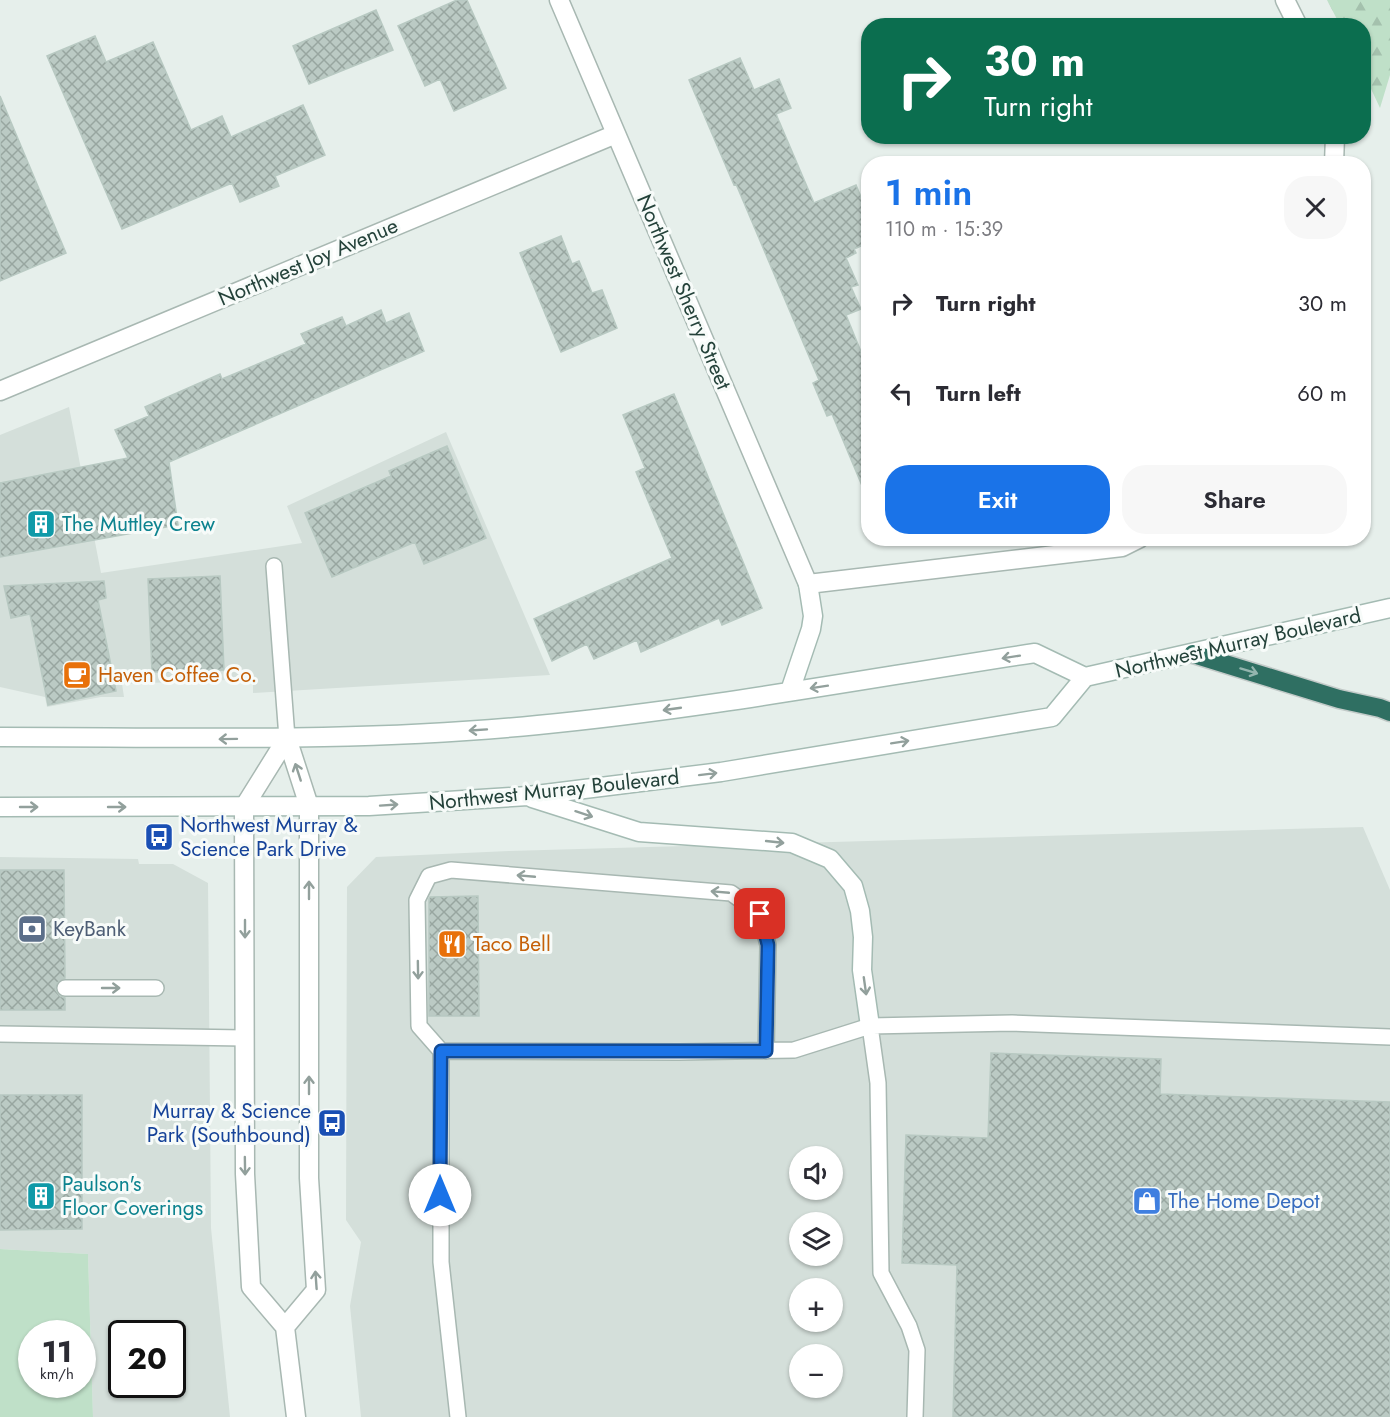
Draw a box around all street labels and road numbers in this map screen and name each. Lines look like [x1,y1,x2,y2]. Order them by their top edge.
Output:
street label: Northwest Sherry Street [629,190,739,394]
street label: Northwest Joy Avenue [213,210,403,313]
street label: Northwest Murray Boulevard [1112,600,1364,686]
street label: Northwest Murray Boulevard [427,762,681,818]

